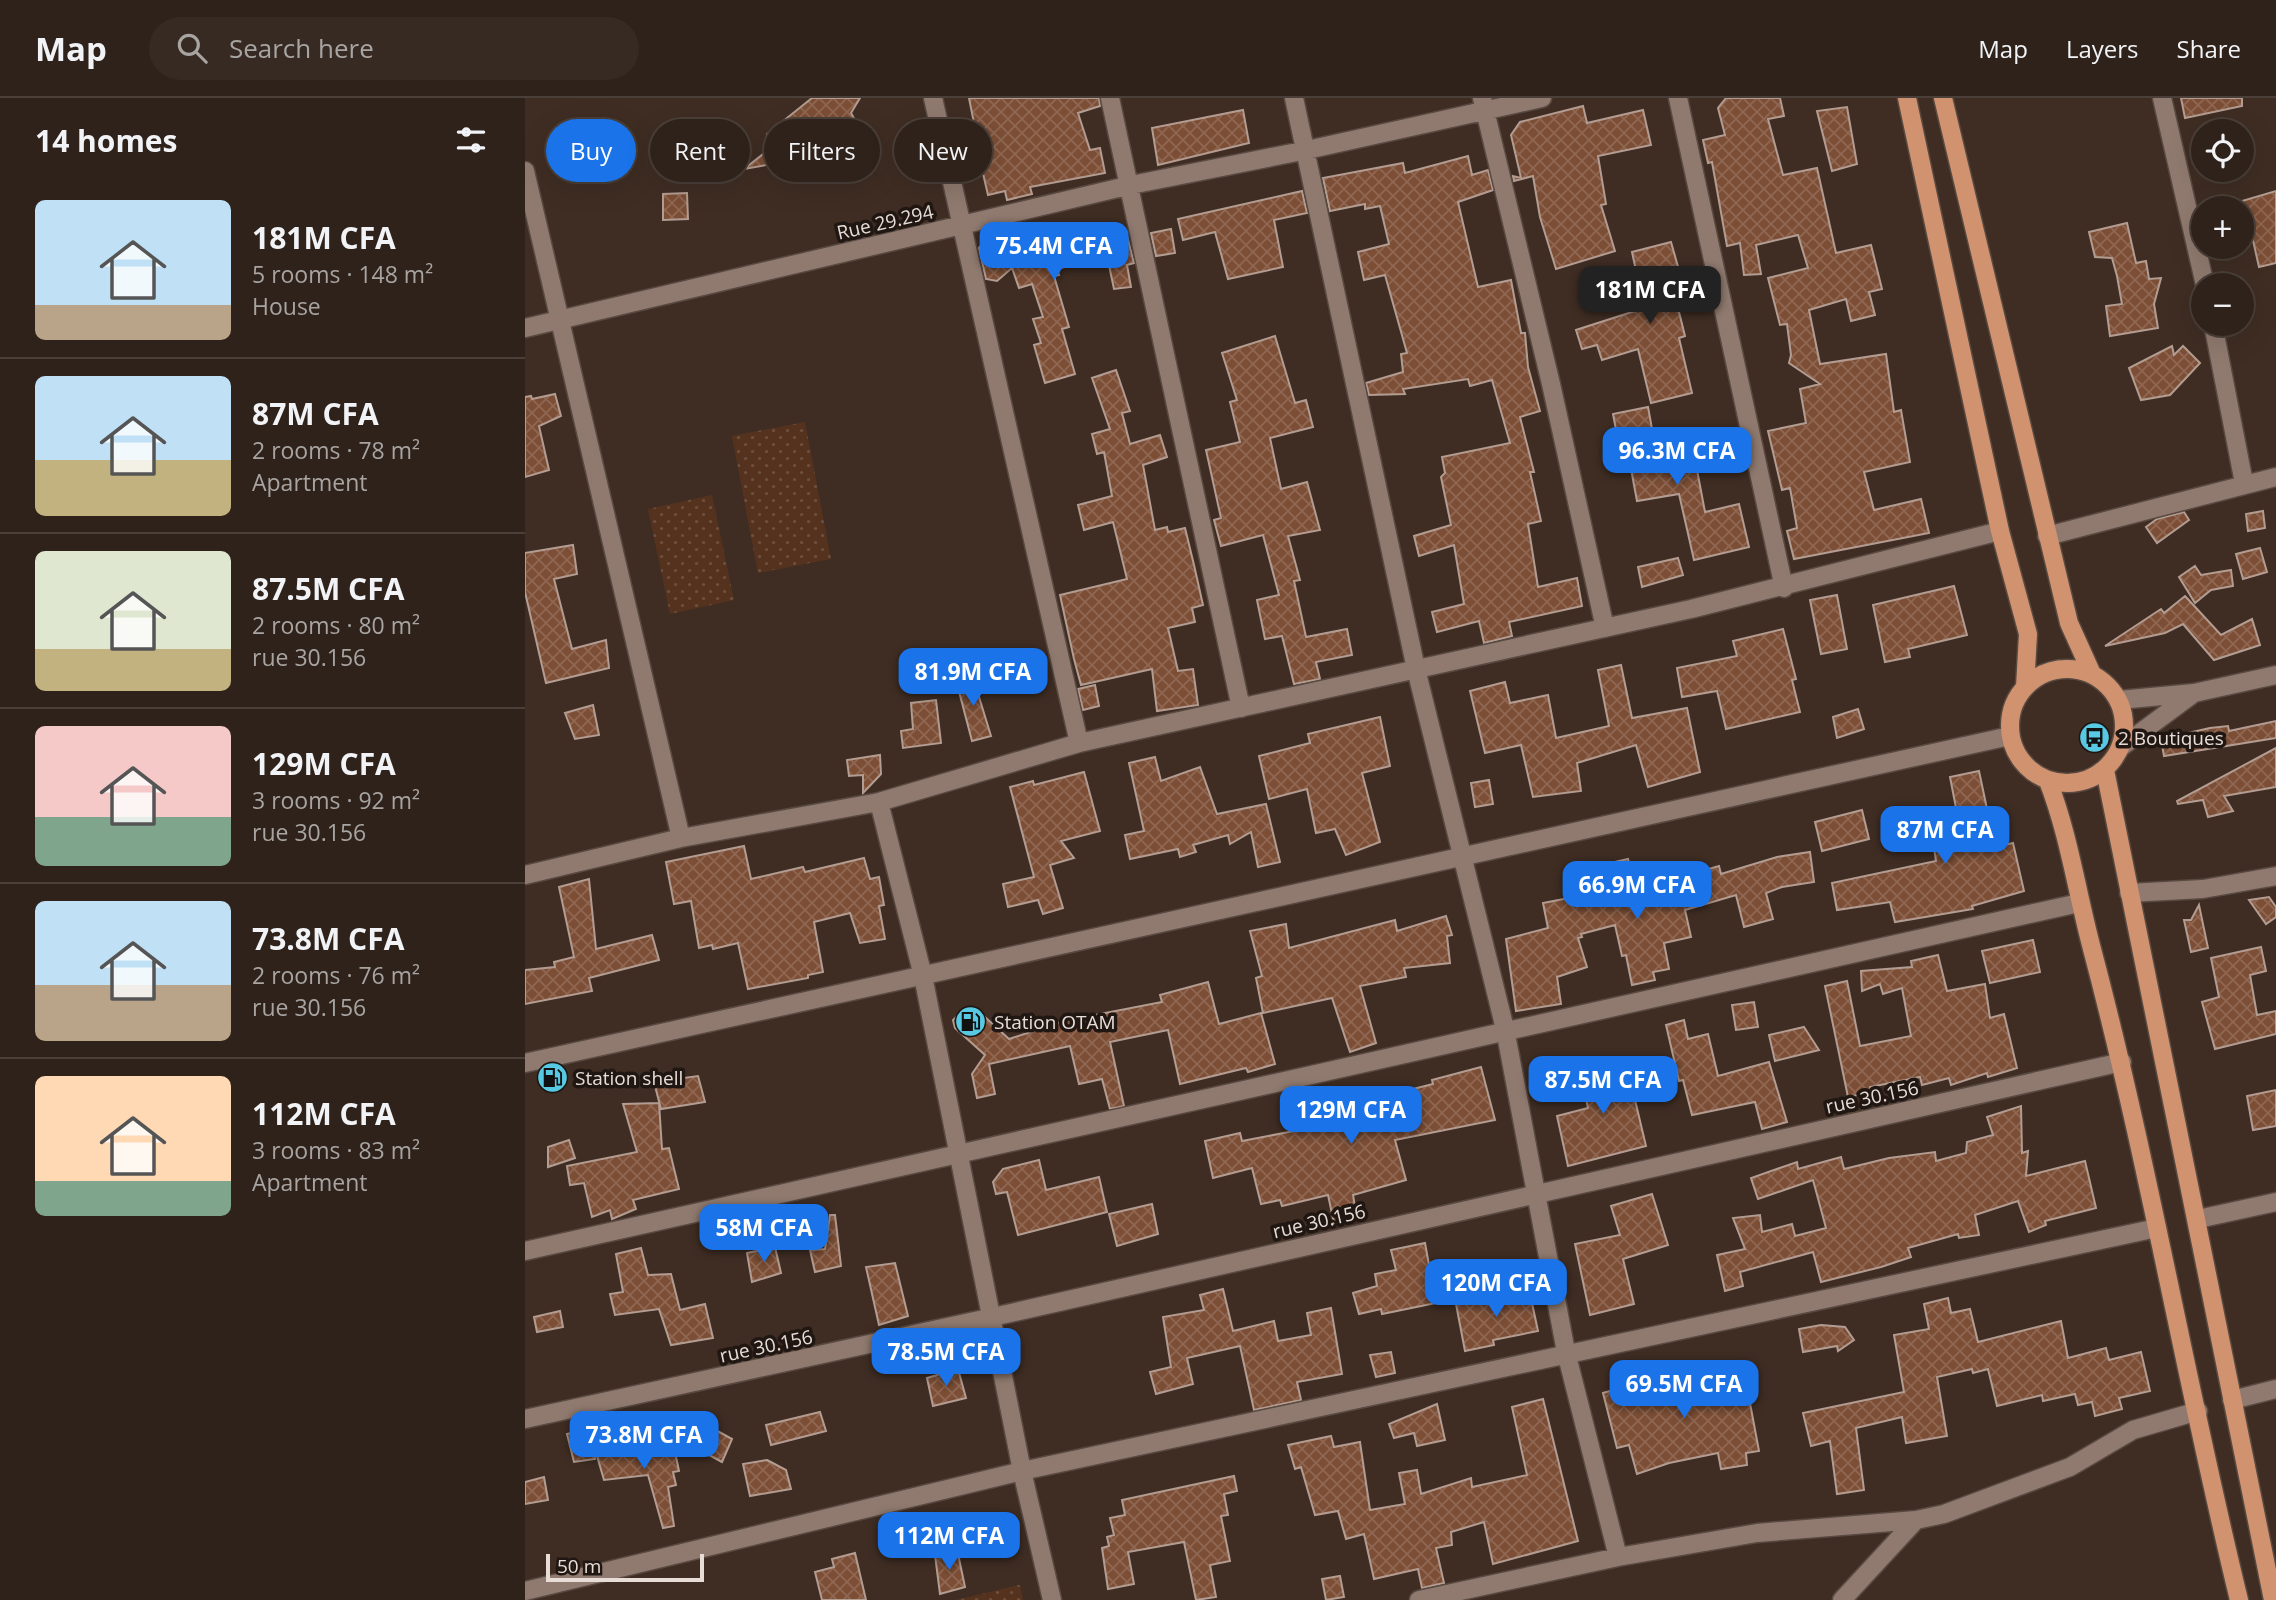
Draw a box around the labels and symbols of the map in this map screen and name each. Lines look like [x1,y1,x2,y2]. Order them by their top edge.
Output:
street label: Rue 29.294 [834,198,936,246]
pin: 75.4M CFA [974,222,1134,282]
pin: 181M CFA [1578,266,1722,326]
pin: 96.3M CFA [1597,428,1757,487]
pin: 81.9M CFA [893,648,1053,708]
bus stop icon: 2 Boutiques [2078,721,2112,755]
place label: 2 Boutiques [2118,725,2224,751]
pin: 87M CFA [1880,806,2010,866]
pin: 66.9M CFA [1557,862,1717,921]
fuel station icon: Station OTAM [954,1005,988,1039]
place label: Station OTAM [994,1009,1116,1035]
pin: 87.5M CFA [1523,1056,1683,1116]
fuel station icon: Station shell [535,1061,569,1095]
place label: Station shell [575,1065,683,1091]
street label: rue 30.156 [1823,1074,1921,1120]
pin: 129M CFA [1279,1086,1423,1146]
street label: rue 30.156 [1270,1198,1368,1244]
pin: 58M CFA [699,1204,829,1264]
pin: 120M CFA [1424,1260,1568,1319]
street label: rue 30.156 [717,1323,815,1369]
pin: 78.5M CFA [866,1328,1026,1388]
pin: 69.5M CFA [1604,1360,1764,1420]
pin: 73.8M CFA [564,1412,724,1471]
pin: 112M CFA [877,1512,1021,1572]
scale bar [546,1551,703,1583]

